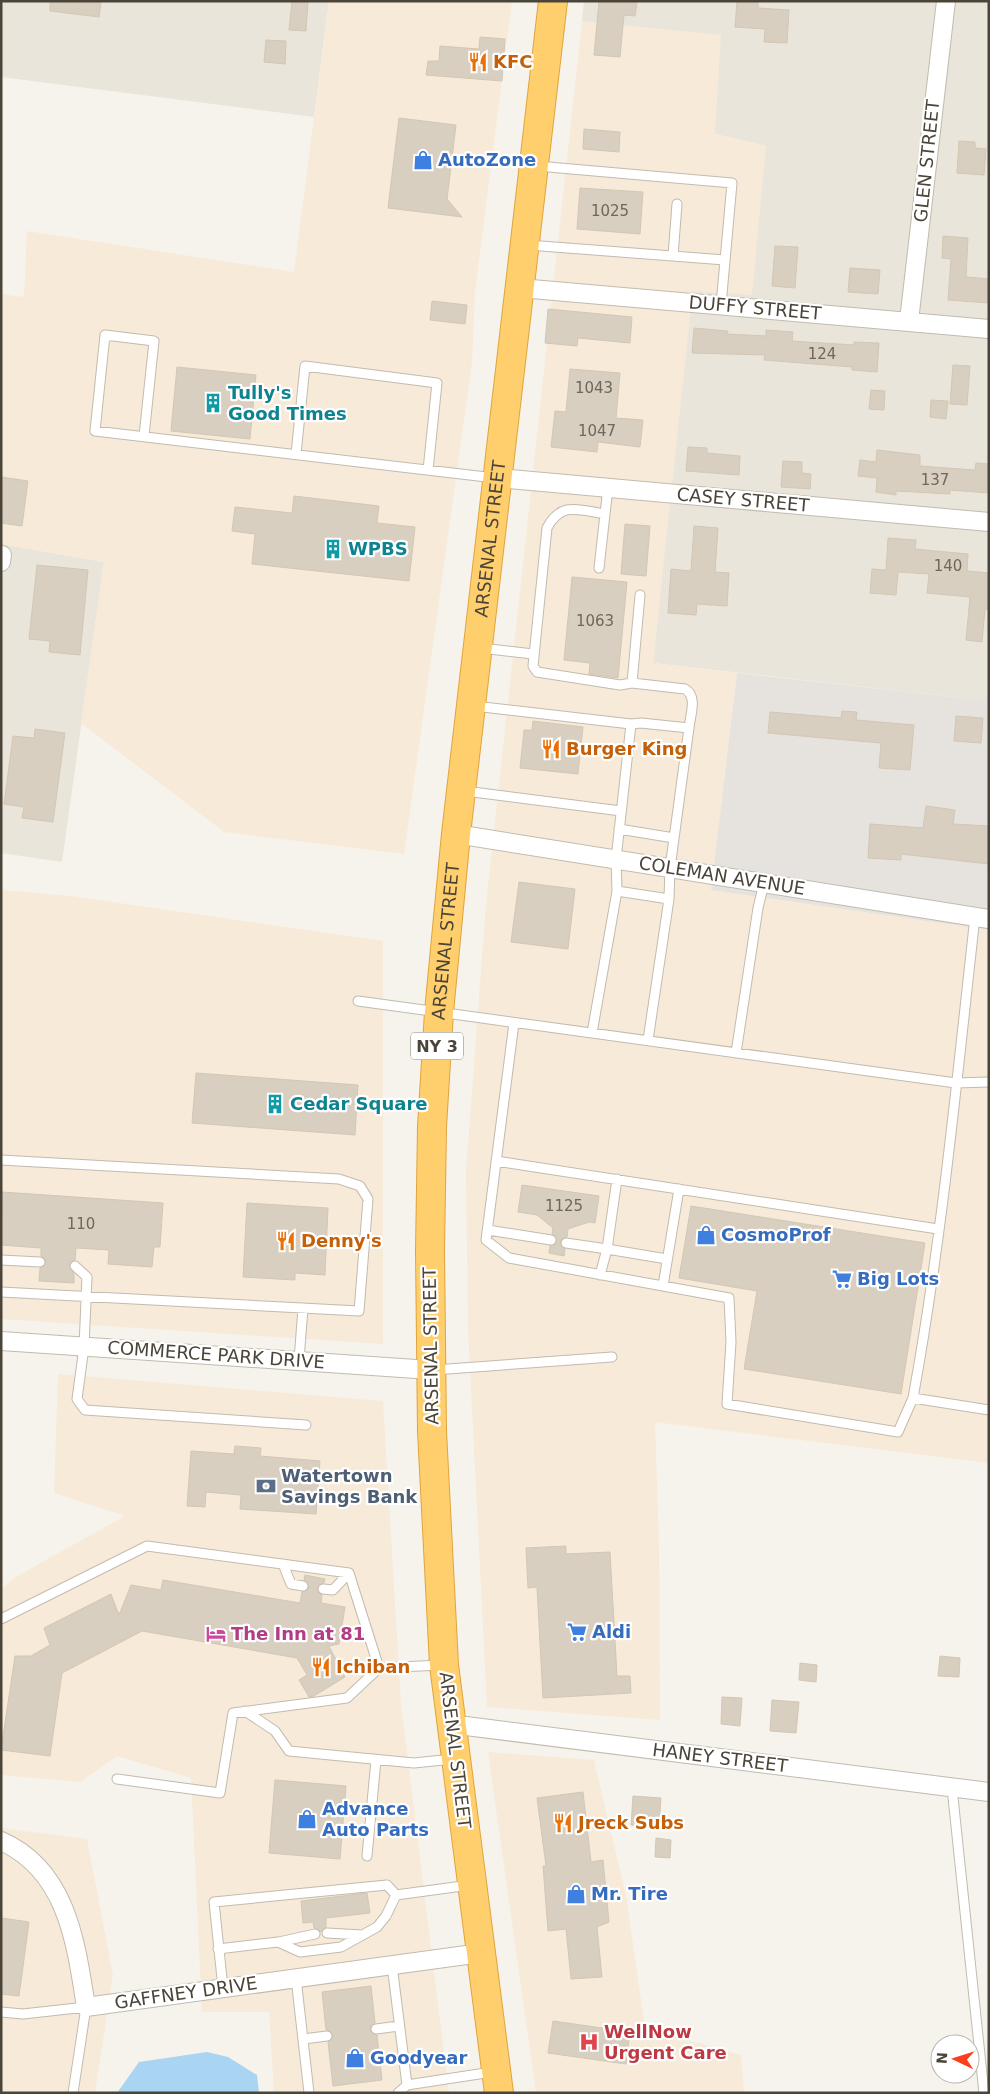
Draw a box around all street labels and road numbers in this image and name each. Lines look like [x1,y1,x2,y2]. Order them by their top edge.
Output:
street label: GLEN STREET [910,98,943,223]
street label: DUFFY STREET [688,291,823,324]
street label: ARSENAL STREET [470,458,510,618]
street label: CASEY STREET [676,483,811,516]
street label: COLEMAN AVENUE [637,852,807,899]
street label: ARSENAL STREET [428,861,463,1021]
road number: NY 3 [411,1032,463,1060]
street label: ARSENAL STREET [419,1266,442,1425]
street label: COMMERCE PARK DRIVE [107,1336,325,1373]
street label: ARSENAL STREET [435,1670,476,1831]
street label: HANEY STREET [651,1739,790,1776]
street label: GAFFNEY DRIVE [113,1972,259,2013]

